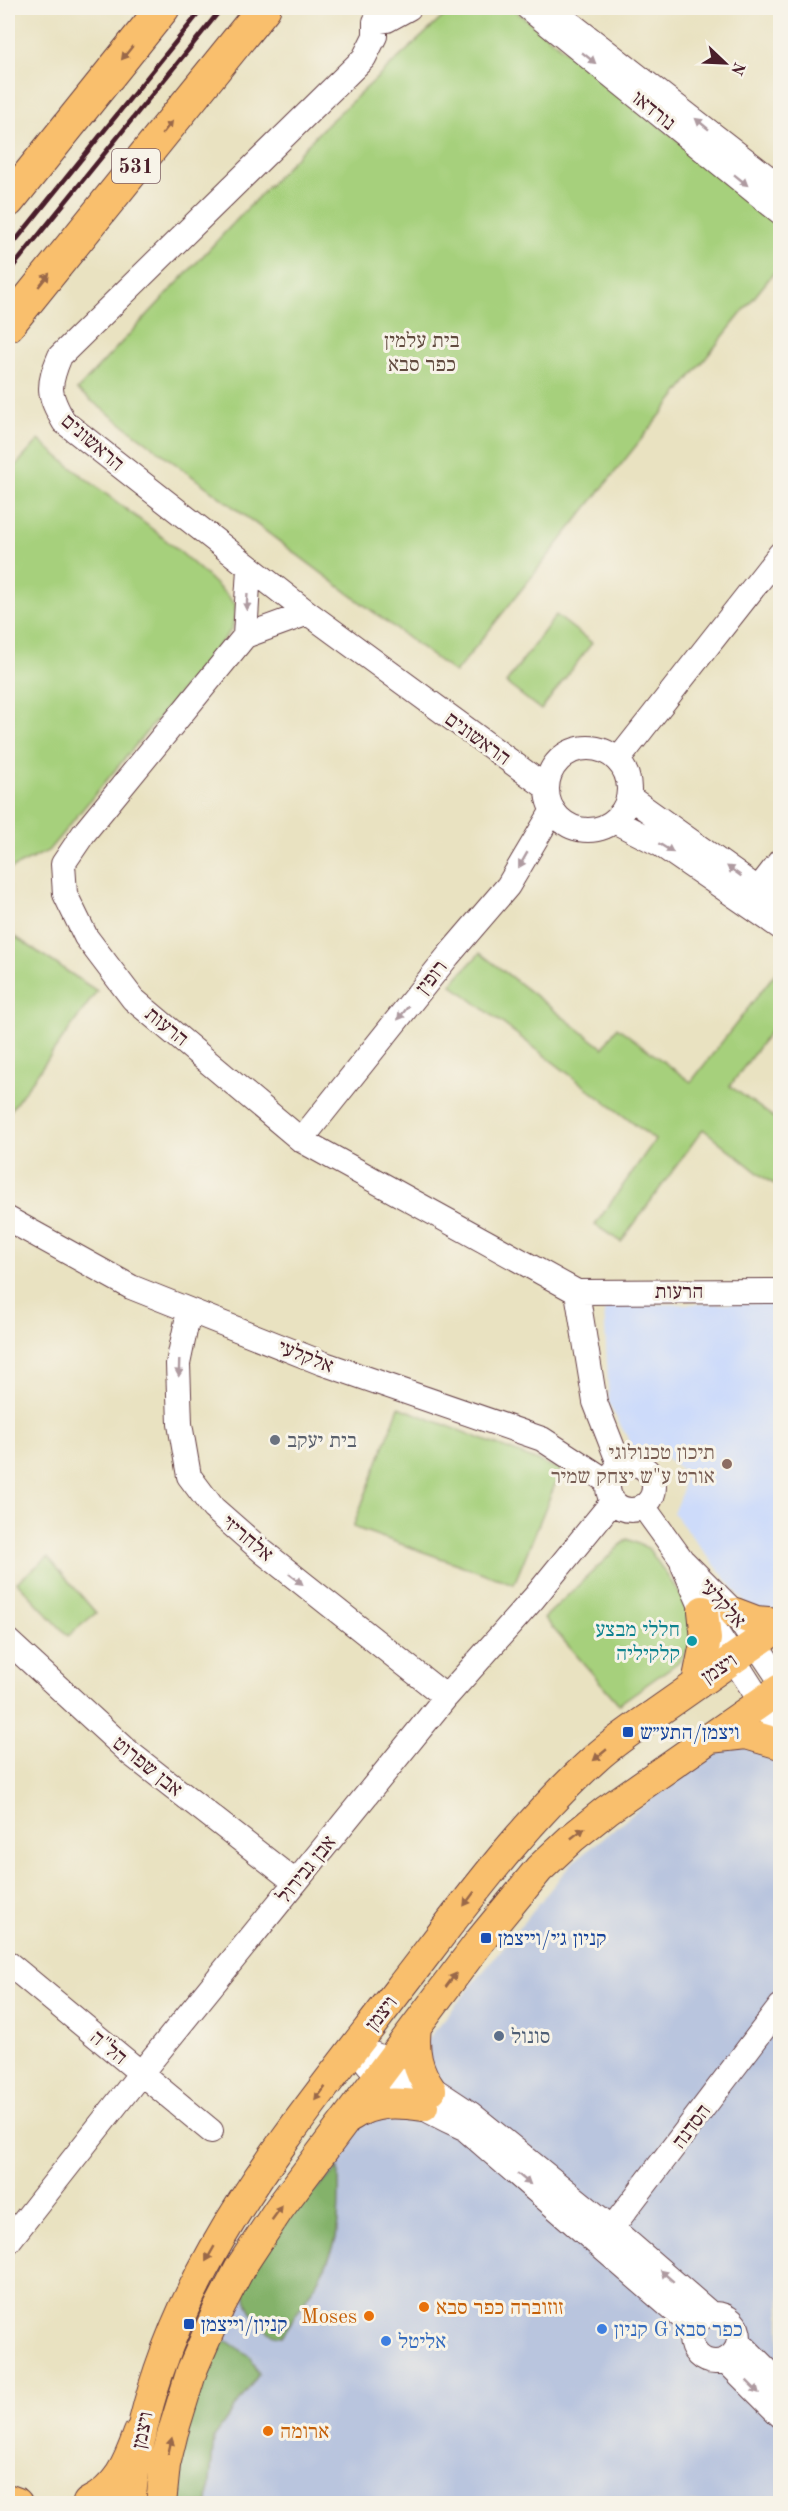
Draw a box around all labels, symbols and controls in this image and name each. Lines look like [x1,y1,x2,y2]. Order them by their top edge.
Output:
north arrow [695,33,755,93]
one-way arrow [120,45,133,61]
one-way arrow [581,52,597,65]
text: N [727,59,747,78]
street label: נורדאו [627,88,679,135]
one-way arrow [694,117,710,130]
one-way arrow [160,120,173,136]
road number: 531 [112,149,160,183]
one-way arrow [733,174,749,187]
one-way arrow [38,272,51,288]
park label: בית עלמין כפר סבא [384,330,460,376]
street label: הראשונים [57,411,127,476]
one-way arrow [243,593,252,612]
street label: הראשונים [441,709,514,770]
one-way arrow [658,843,674,854]
one-way arrow [518,852,528,869]
one-way arrow [726,865,741,877]
street label: רופין [413,957,452,999]
street label: הרעות [141,1004,192,1051]
one-way arrow [396,1005,409,1021]
street label: הרעות [655,1282,703,1303]
street label: אלקלעי [275,1336,337,1378]
one-way arrow [174,1359,183,1378]
place label: בית יעקב [287,1431,357,1452]
marker: בית יעקב [268,1433,282,1447]
place label: תיכון טכנולוגי אורט ע"ש יצחק שמיר [551,1442,715,1488]
marker: תיכון טכנולוגי אורט ע"ש יצחק שמיר [720,1457,734,1471]
street label: אלחריזי [217,1511,277,1566]
one-way arrow [289,1572,304,1584]
street label: אלקלעי [695,1575,750,1632]
place label: חללי מבצע קלקיליה [595,1619,680,1665]
marker: חללי מבצע קלקיליה [685,1634,699,1648]
street label: ויצמן [698,1650,741,1688]
place label: ויצמן/התע״ש [640,1723,740,1744]
marker: ויצמן/התע״ש [621,1725,635,1739]
street label: אבן שפרוט [108,1733,186,1801]
one-way arrow [592,1749,608,1762]
one-way arrow [571,1827,586,1839]
street label: אבן גבירול [273,1831,341,1908]
one-way arrow [462,1891,475,1907]
place label: קניון ג׳י/וייצמן [498,1929,607,1950]
marker: קניון ג׳י/וייצמן [479,1931,493,1945]
one-way arrow [445,1972,457,1988]
street label: ויצמן [362,1993,402,2035]
street label: הל"ה [86,2026,131,2069]
place label: סונול [511,2026,550,2048]
marker: סונול [492,2029,506,2043]
one-way arrow [314,2085,326,2101]
street label: הסדנה [669,2101,715,2153]
one-way arrow [516,2172,532,2185]
one-way arrow [270,2205,282,2221]
one-way arrow [205,2246,215,2263]
one-way arrow [659,2269,675,2282]
place label: זוזוברה כפר סבא [436,2298,564,2319]
marker: זוזוברה כפר סבא [417,2300,431,2314]
place label: Moses [301,2307,357,2328]
marker: Moses [362,2309,376,2323]
place label: קניון/וייצמן [201,2315,287,2336]
marker: קניון/וייצמן [182,2317,196,2331]
place label: קניון G כפר סבא [614,2320,743,2341]
marker: קניון G כפר סבא [595,2322,609,2336]
place label: אליטל [398,2331,446,2353]
marker: אליטל [379,2334,393,2348]
one-way arrow [745,2380,759,2394]
street label: ויצמן [129,2410,158,2451]
place label: ארומה [280,2422,329,2443]
marker: ארומה [261,2424,275,2438]
one-way arrow [165,2437,175,2455]

